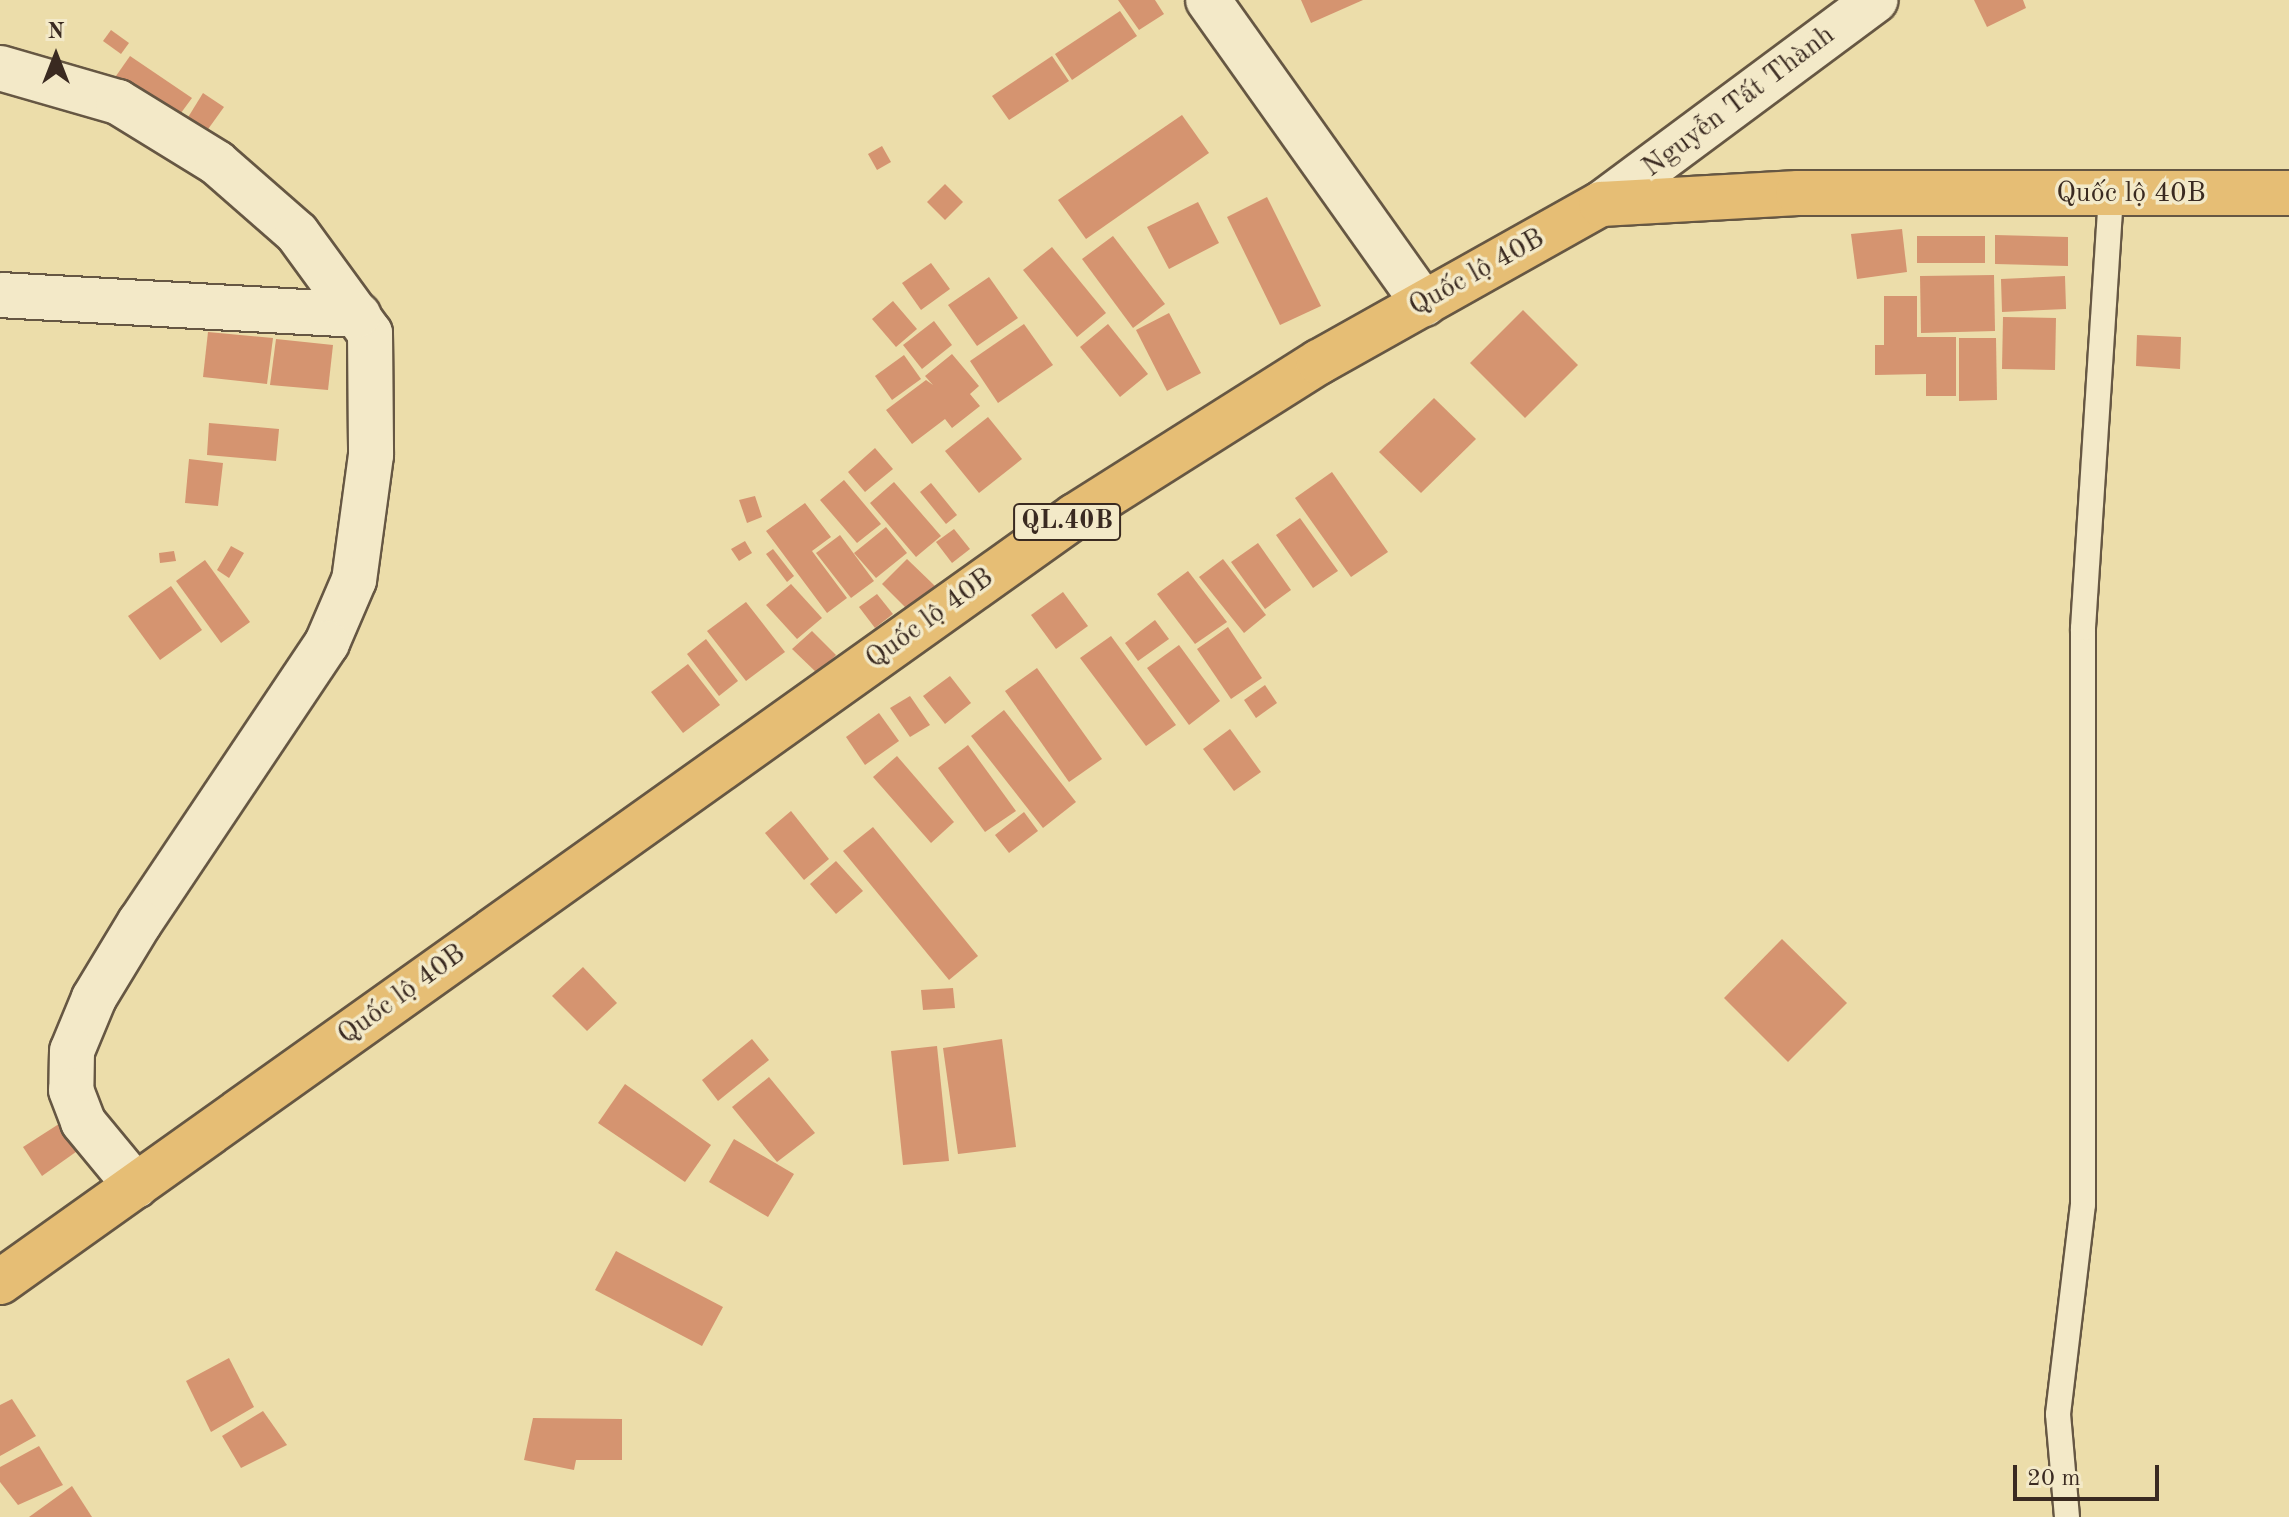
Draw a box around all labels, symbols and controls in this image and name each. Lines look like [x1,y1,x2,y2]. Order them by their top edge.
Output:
north arrow [16,16,96,96]
street label: Nguyễn Tất Thành [1636,19,1842,185]
text: N [48,21,64,43]
street label: Quốc lộ 40B [2056,177,2206,211]
street label: Quốc lộ 40B [1403,222,1551,324]
road number: QL.40B [1013,500,1121,544]
street label: Quốc lộ 40B [860,561,1000,677]
street label: Quốc lộ 40B [332,937,472,1053]
scale bar [2017,1449,2163,1499]
text: 20 m [2027,1467,2081,1491]

